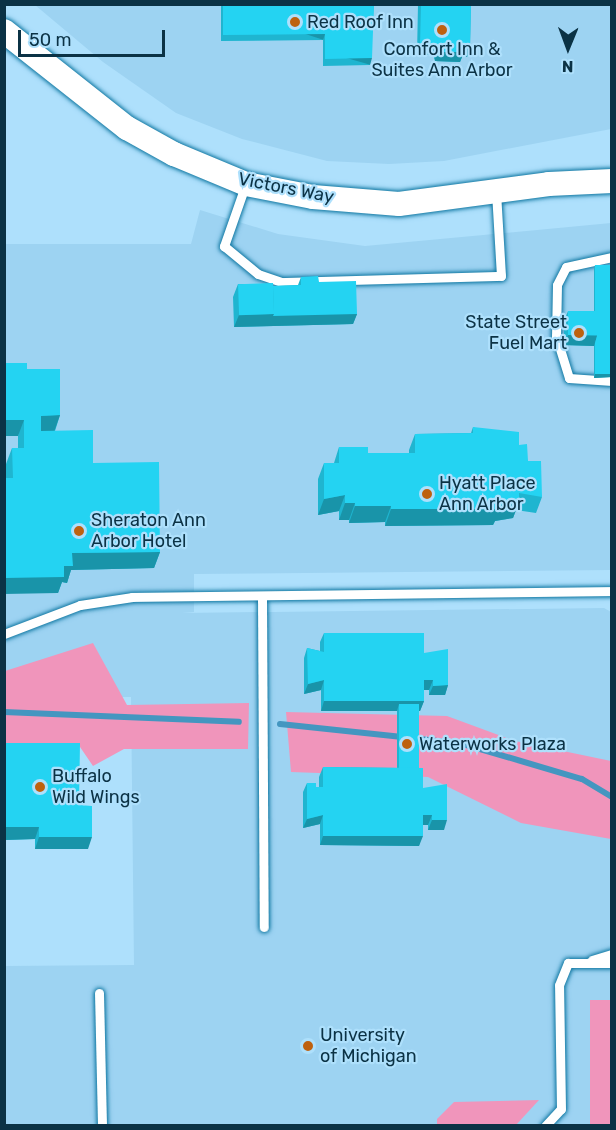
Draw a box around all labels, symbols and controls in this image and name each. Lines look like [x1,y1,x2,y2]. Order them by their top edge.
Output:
place label: Red Roof Inn [307,11,414,33]
marker: Red Roof Inn [288,15,302,29]
scale bar [21,18,168,56]
north arrow [538,18,598,78]
marker: Comfort Inn & Suites Ann Arbor [435,23,449,37]
text: 50 m [29,29,72,51]
place label: Comfort Inn & Suites Ann Arbor [371,39,513,82]
text: N [562,57,574,76]
street label: Victors Way [236,168,336,208]
place label: State Street Fuel Mart [465,312,567,354]
marker: State Street Fuel Mart [572,326,586,340]
place label: Hyatt Place Ann Arbor [439,473,536,516]
marker: Hyatt Place Ann Arbor [420,487,434,501]
place label: Sheraton Ann Arbor Hotel [91,510,206,552]
marker: Sheraton Ann Arbor Hotel [72,524,86,538]
place label: Waterworks Plaza [419,733,566,755]
marker: Waterworks Plaza [400,737,414,751]
place label: Buffalo Wild Wings [52,766,140,808]
marker: Buffalo Wild Wings [33,780,47,794]
place label: University of Michigan [320,1025,417,1068]
marker: University of Michigan [301,1039,315,1053]

